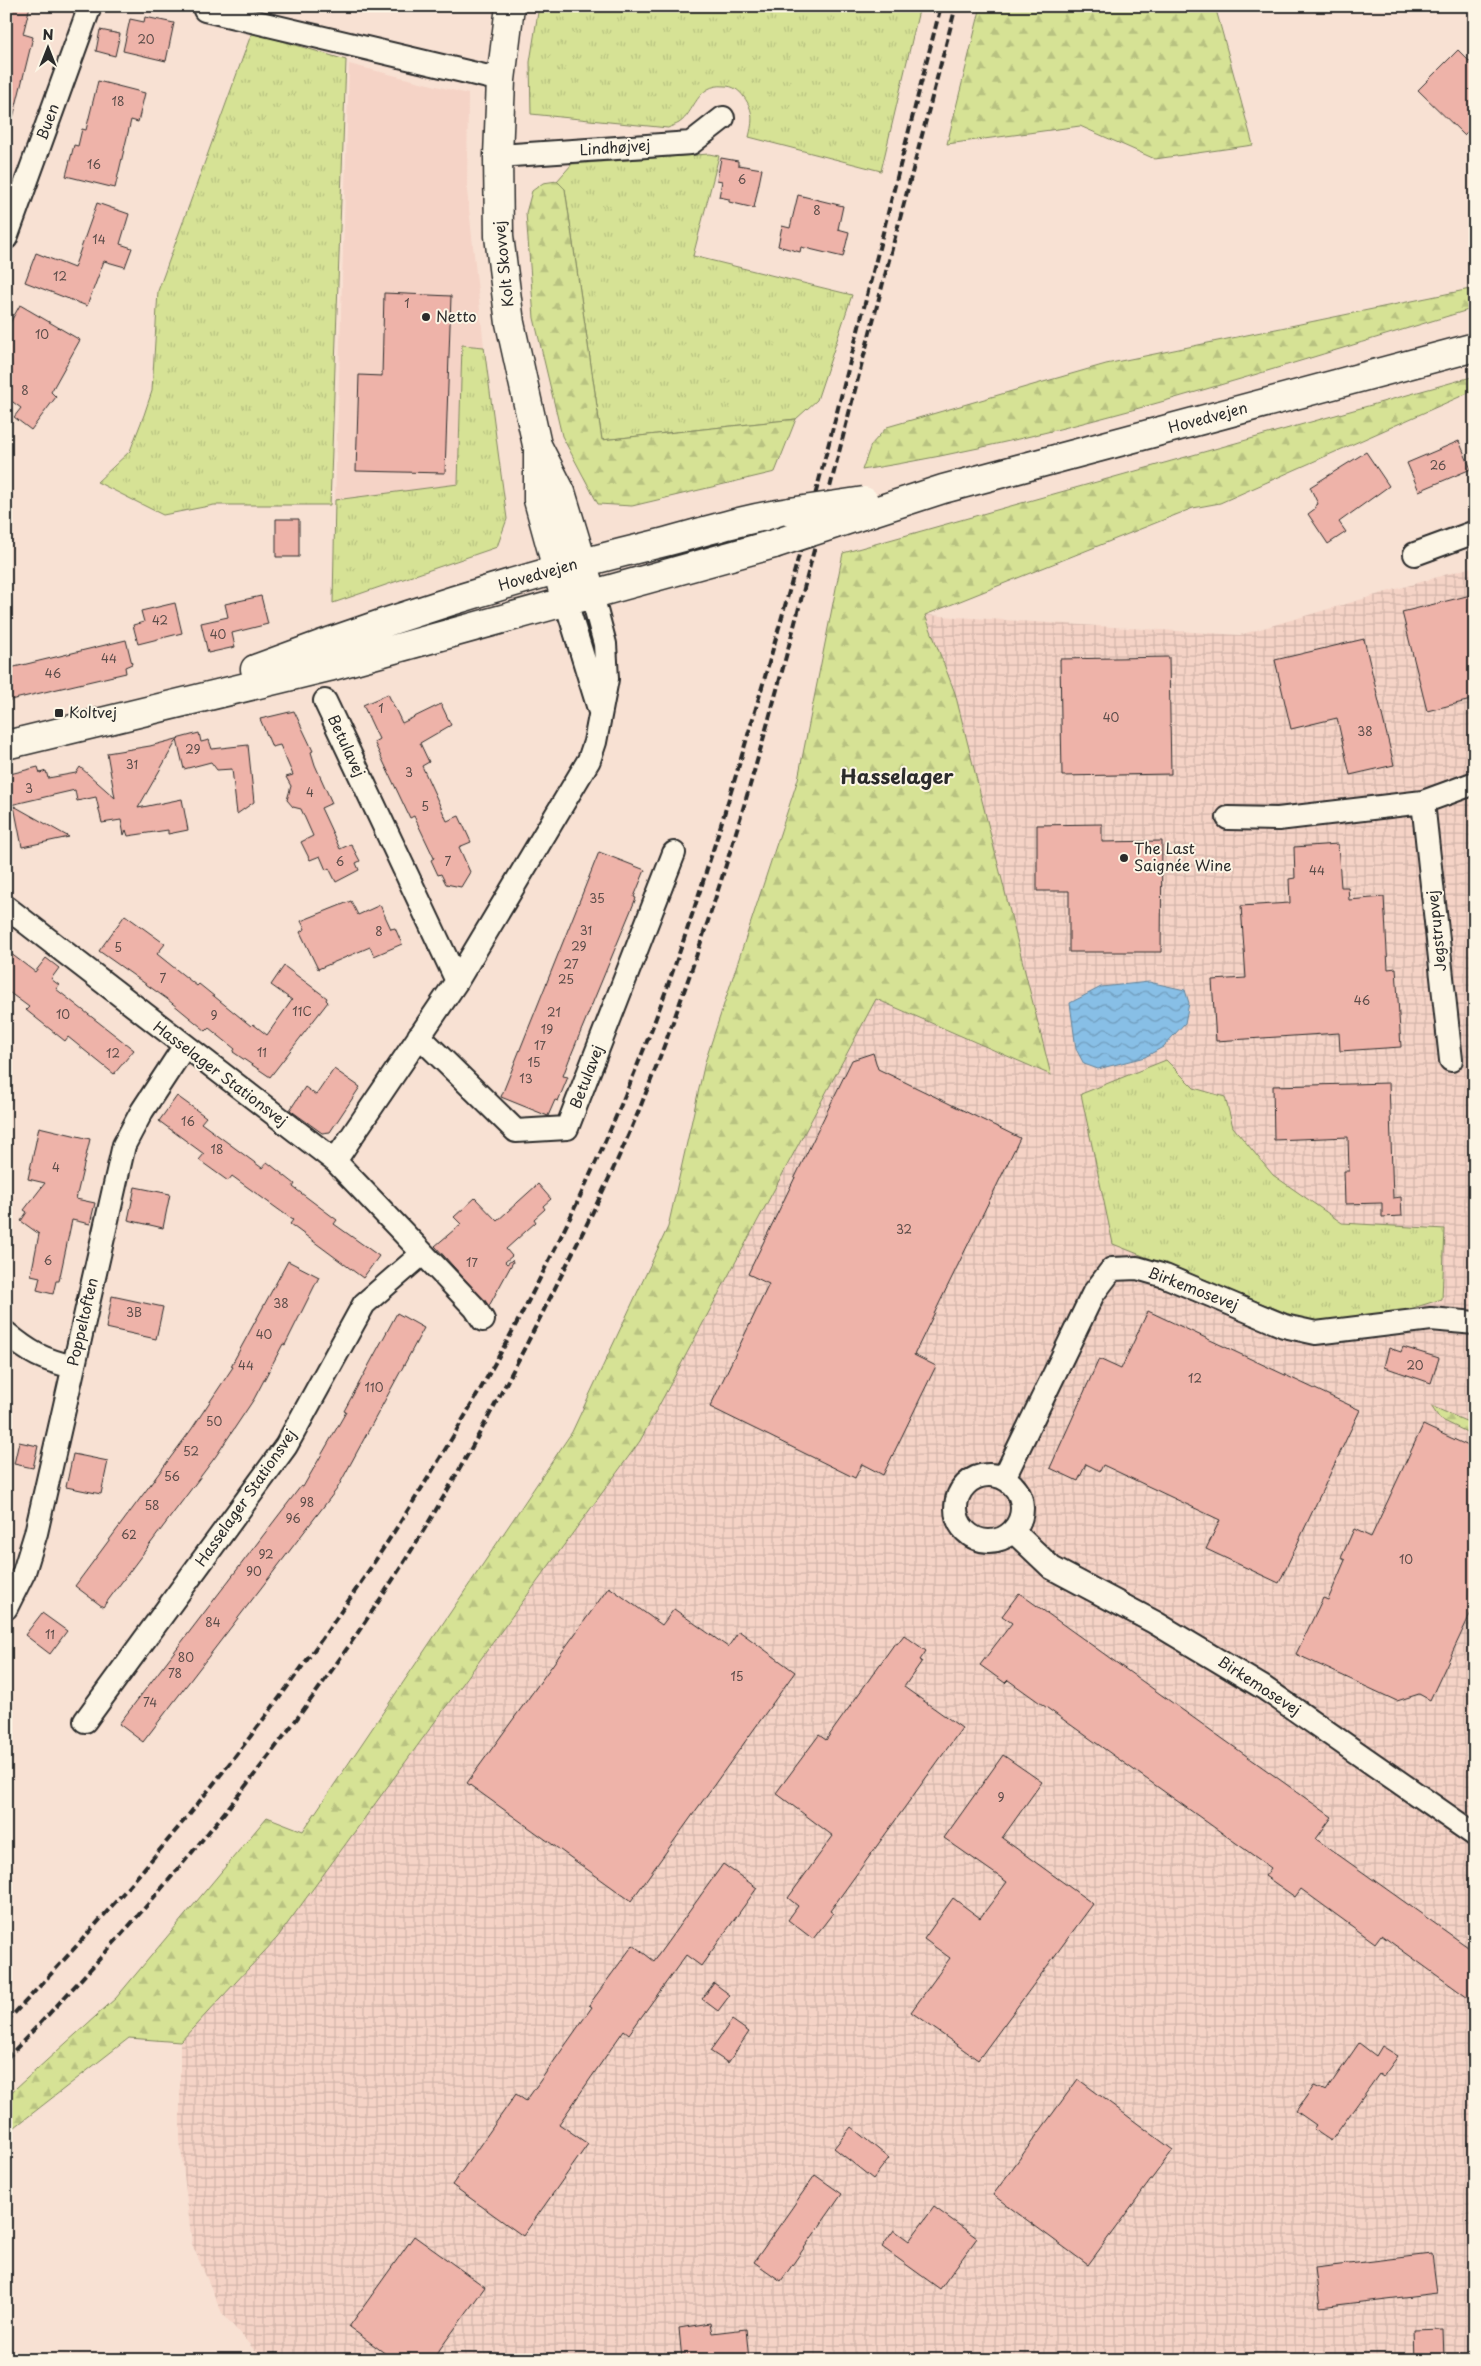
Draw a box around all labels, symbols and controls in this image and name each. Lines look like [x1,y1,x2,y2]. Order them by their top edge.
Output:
north arrow [22,22,72,72]
text: N [42,24,54,45]
house number: 20 [137,30,155,48]
house number: 18 [112,92,124,110]
street label: Buen [29,100,64,143]
street label: Lindhøjvej [579,133,651,160]
house number: 16 [87,155,101,173]
house number: 6 [738,170,746,188]
house number: 8 [813,201,821,219]
street label: Kolt Skovvej [487,220,518,308]
house number: 14 [92,230,106,248]
house number: 12 [53,267,67,285]
house number: 1 [404,294,410,312]
place label: Netto [436,304,477,327]
marker: Netto [420,311,432,323]
house number: 10 [35,325,49,343]
house number: 8 [21,381,29,399]
street label: Hovedvejen [1165,395,1250,438]
house number: 26 [1430,456,1446,474]
street label: Hovedvejen [495,551,580,596]
house number: 42 [152,611,168,629]
house number: 40 [210,625,227,643]
house number: 44 [101,649,117,667]
house number: 46 [45,664,61,682]
house number: 1 [378,699,384,717]
place label: Koltvej [69,700,117,723]
marker: Koltvej [53,707,65,719]
house number: 40 [1103,708,1120,726]
street label: Betulavej [323,710,372,780]
house number: 38 [1357,722,1373,740]
house number: 29 [185,740,201,758]
house number: 31 [126,755,138,773]
district label: Hasselager [840,761,954,791]
house number: 3 [405,763,413,781]
house number: 3 [25,779,33,797]
house number: 4 [306,783,314,801]
house number: 5 [421,797,429,815]
place label: The Last Saignée Wine [1134,836,1232,876]
house number: 6 [336,852,344,870]
house number: 7 [445,852,452,870]
marker: The Last Saignée Wine [1118,852,1130,864]
house number: 44 [1309,861,1325,879]
house number: 35 [589,889,605,907]
street label: Jegstrupvej [1420,889,1451,973]
house number: 31 [580,921,592,939]
house number: 8 [375,922,383,940]
house number: 29 [571,937,587,955]
house number: 5 [114,938,122,956]
house number: 27 [564,955,579,973]
house number: 7 [160,969,167,987]
house number: 25 [558,970,574,988]
house number: 46 [1354,991,1370,1009]
house number: 11C [292,1002,312,1020]
house number: 21 [547,1003,561,1021]
house number: 10 [56,1005,70,1023]
house number: 9 [210,1006,218,1024]
street label: Hasselager Stationsvej [149,1015,293,1131]
house number: 19 [541,1020,553,1038]
house number: 17 [534,1036,546,1054]
street label: Betulavej [563,1041,608,1112]
house number: 11 [257,1043,267,1061]
house number: 12 [106,1044,120,1062]
house number: 15 [527,1053,541,1071]
house number: 13 [519,1069,533,1087]
house number: 16 [181,1112,195,1130]
house number: 18 [211,1140,223,1158]
house number: 4 [52,1158,60,1176]
house number: 32 [896,1220,912,1238]
house number: 6 [44,1251,52,1269]
house number: 17 [466,1253,478,1271]
street label: Birkemosevej [1145,1260,1242,1315]
street label: Poppeltoften [60,1275,103,1368]
house number: 38 [273,1294,289,1312]
house number: 3B [126,1303,142,1321]
house number: 40 [256,1325,273,1343]
house number: 44 [238,1356,254,1374]
house number: 20 [1406,1356,1424,1374]
house number: 12 [1188,1369,1202,1387]
house number: 110 [365,1378,384,1396]
house number: 50 [206,1412,222,1430]
street label: Hasselager Stationsvej [189,1424,301,1571]
house number: 52 [183,1442,199,1460]
house number: 56 [164,1467,180,1485]
house number: 98 [300,1493,314,1511]
house number: 58 [144,1496,160,1514]
house number: 96 [285,1509,301,1527]
house number: 62 [121,1525,137,1543]
house number: 92 [258,1545,274,1563]
house number: 10 [1399,1550,1413,1568]
house number: 90 [246,1562,262,1580]
house number: 84 [205,1613,221,1631]
house number: 11 [45,1625,55,1643]
house number: 80 [178,1648,194,1666]
street label: Birkemosevej [1214,1649,1306,1720]
house number: 78 [168,1664,182,1682]
house number: 15 [730,1667,744,1685]
house number: 74 [143,1693,157,1711]
house number: 9 [997,1788,1005,1806]

